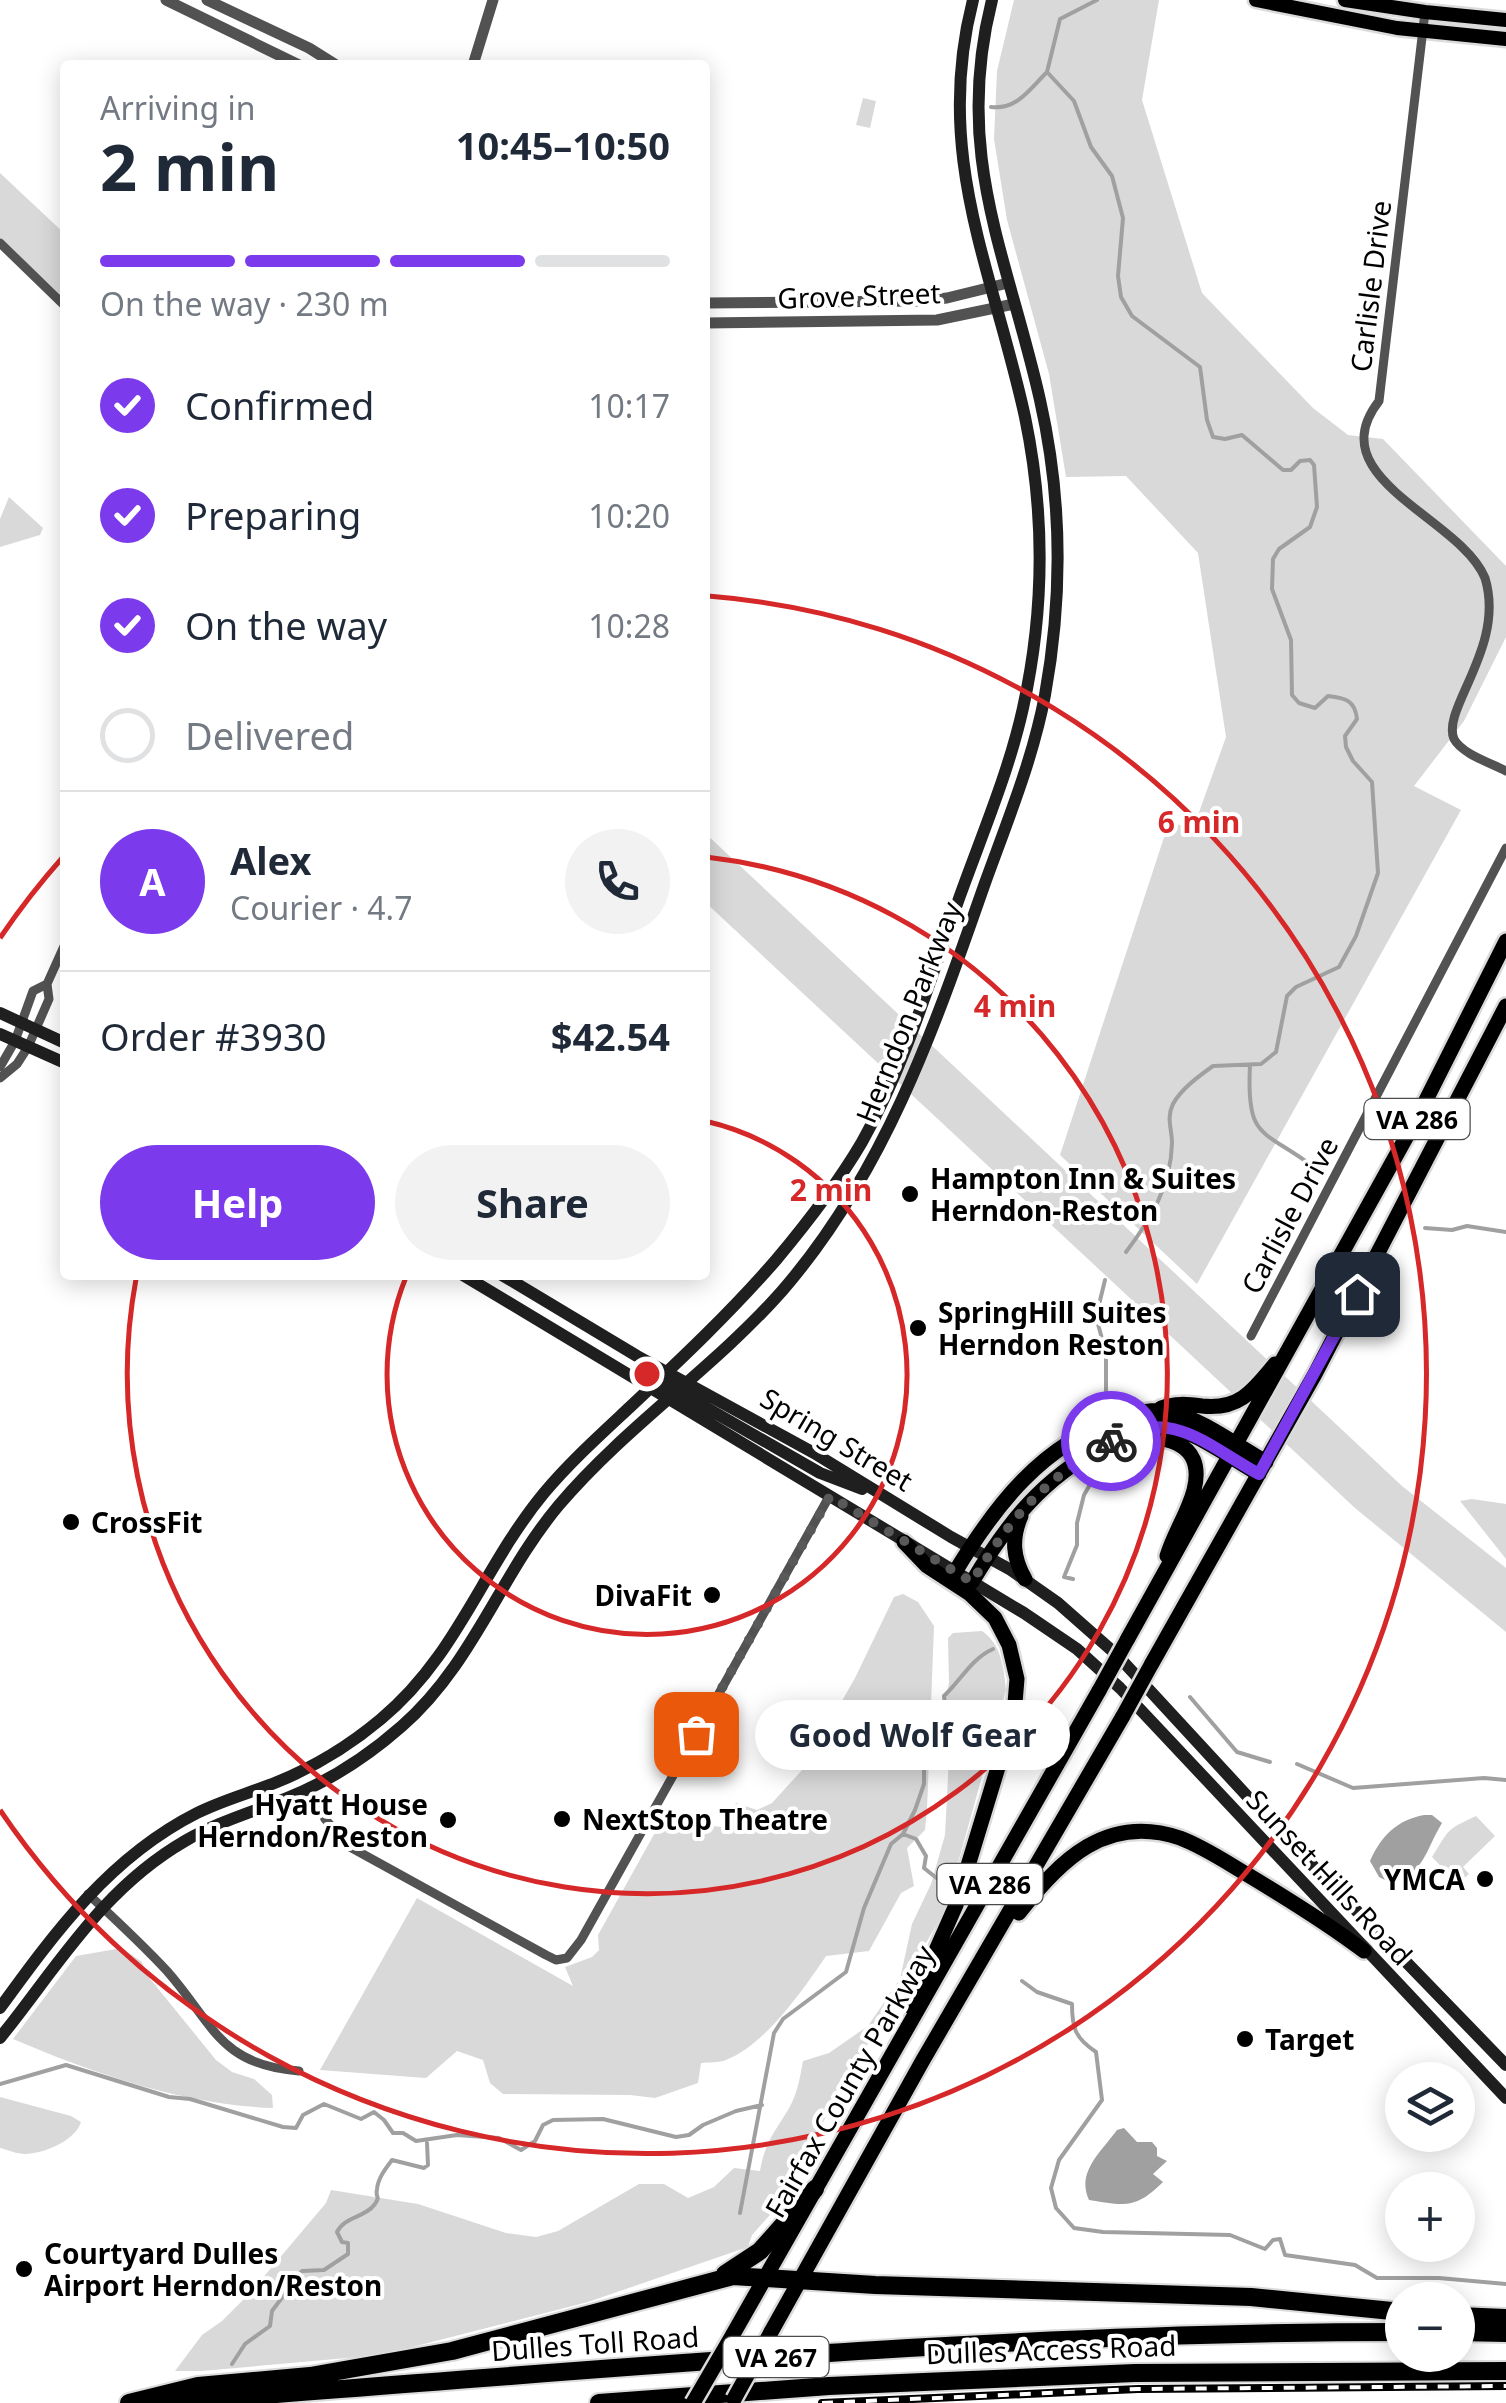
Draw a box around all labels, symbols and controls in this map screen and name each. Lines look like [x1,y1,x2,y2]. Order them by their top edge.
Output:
text: Arriving in [100,86,255,129]
text: 10:45–10:50 [456,119,670,171]
text: 2 min [100,122,279,210]
street label: Carlisle Drive [1341,198,1399,374]
street label: Grove Street [777,273,941,317]
text: On the way · 230 m [100,282,389,325]
icon: check [100,378,155,433]
text: Confirmed [185,379,374,431]
text: 10:17 [588,384,670,427]
icon: check [100,488,155,543]
text: Preparing [185,489,361,541]
text: 10:20 [588,494,670,537]
icon: check [100,598,155,653]
text: On the way [185,599,387,651]
text: 10:28 [588,604,670,647]
text: Delivered [185,709,354,761]
text: 6 min [1158,801,1240,842]
button: phone [565,829,670,934]
text: Alex [230,834,312,886]
text: A [139,855,166,907]
text: Courier · 4.7 [230,886,413,929]
street label: Herndon Parkway [846,895,970,1128]
text: 4 min [974,985,1056,1026]
text: Order #3930 [100,1010,326,1062]
text: $42.54 [551,1010,670,1062]
road number: VA 286 [1364,1099,1470,1139]
street label: Carlisle Drive [1232,1130,1346,1300]
button: Help [100,1145,375,1260]
button: Share [395,1145,670,1260]
place label: Hampton Inn & Suites Herndon-Reston [930,1159,1236,1229]
text: 2 min [790,1169,872,1210]
marker: Hampton Inn & Suites Herndon-Reston [899,1183,921,1205]
pin [1315,1252,1400,1337]
icon: home [1330,1267,1385,1322]
place label: SpringHill Suites Herndon Reston [938,1293,1167,1363]
marker: SpringHill Suites Herndon Reston [907,1317,929,1339]
centre of rings [629,1356,665,1392]
street label: Spring Street [754,1379,920,1499]
courier [1061,1391,1161,1491]
icon: bike [1084,1414,1139,1469]
place label: CrossFit [91,1503,202,1541]
marker: CrossFit [60,1511,82,1533]
place label: DivaFit [594,1576,692,1614]
marker: DivaFit [701,1584,723,1606]
pin [654,1692,739,1777]
callout: Good Wolf Gear [756,1699,1071,1769]
icon: bag [669,1707,724,1762]
text: Good Wolf Gear [788,1713,1037,1756]
street label: Sunset Hills Road [1239,1781,1421,1973]
place label: Hyatt House Herndon/Reston [197,1785,428,1855]
place label: NextStop Theatre [582,1800,828,1838]
marker: NextStop Theatre [551,1808,573,1830]
marker: Hyatt House Herndon/Reston [437,1809,459,1831]
place label: YMCA [1384,1860,1466,1898]
road number: VA 286 [938,1864,1042,1904]
marker: YMCA [1474,1868,1496,1890]
street label: Fairfax County Parkway [755,1937,943,2224]
place label: Target [1265,2020,1355,2058]
marker: Target [1234,2028,1256,2050]
map controls [1385,2062,1475,2372]
button: layers [1385,2062,1475,2152]
button: + [1385,2172,1475,2262]
place label: Courtyard Dulles Airport Herndon/Reston [44,2234,382,2304]
marker: Courtyard Dulles Airport Herndon/Reston [13,2258,35,2280]
button: − [1385,2282,1475,2372]
street label: Dulles Toll Road [490,2317,700,2369]
street label: Dulles Access Road [925,2326,1177,2372]
road number: VA 267 [724,2337,828,2377]

